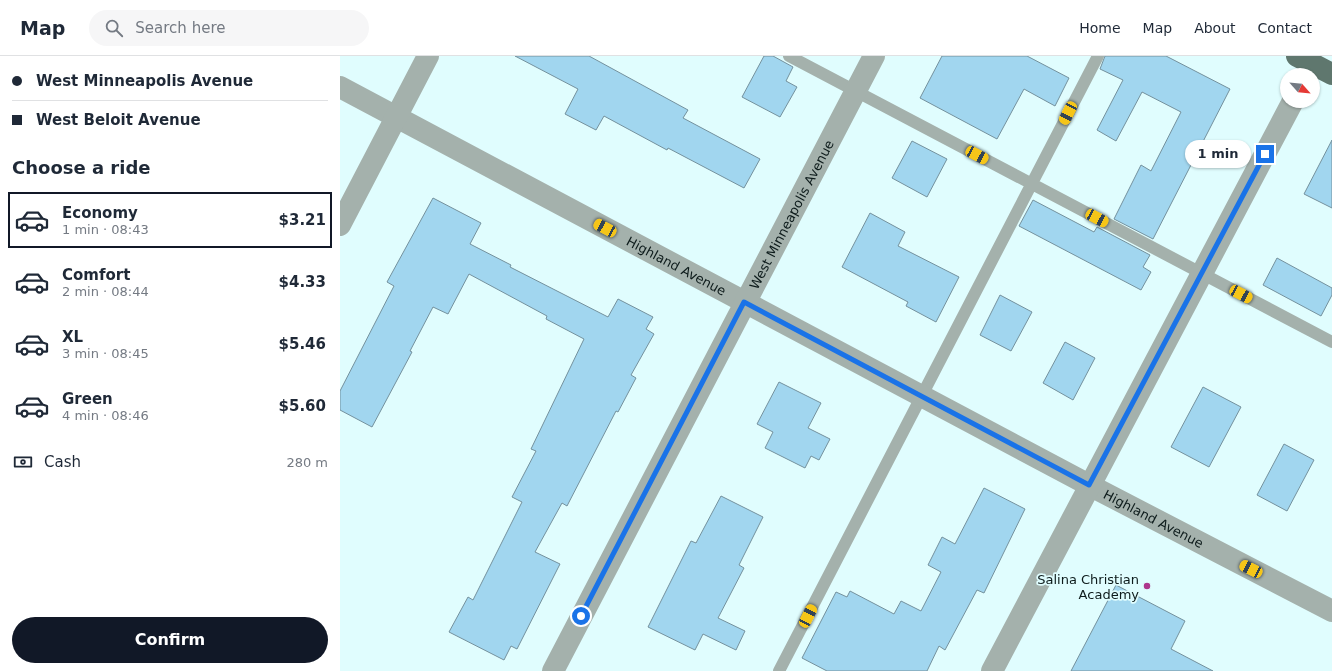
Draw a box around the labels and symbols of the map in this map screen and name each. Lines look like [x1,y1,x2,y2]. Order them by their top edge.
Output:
north arrow [1280,68,1320,108]
car [1057,100,1079,126]
street label: West Minneapolis Avenue [747,138,837,292]
callout: 1 min [1185,140,1251,168]
car [964,144,990,166]
route end [1256,145,1274,163]
car [1084,207,1110,229]
car [592,217,618,239]
street label: Highland Avenue [624,234,729,299]
car [1228,283,1254,305]
street label: Highland Avenue [1101,487,1206,551]
car [1238,558,1264,580]
place label: Salina Christian Academy [1037,572,1139,602]
marker: Salina Christian Academy [1142,581,1152,591]
car [797,603,819,629]
route start [572,607,590,625]

